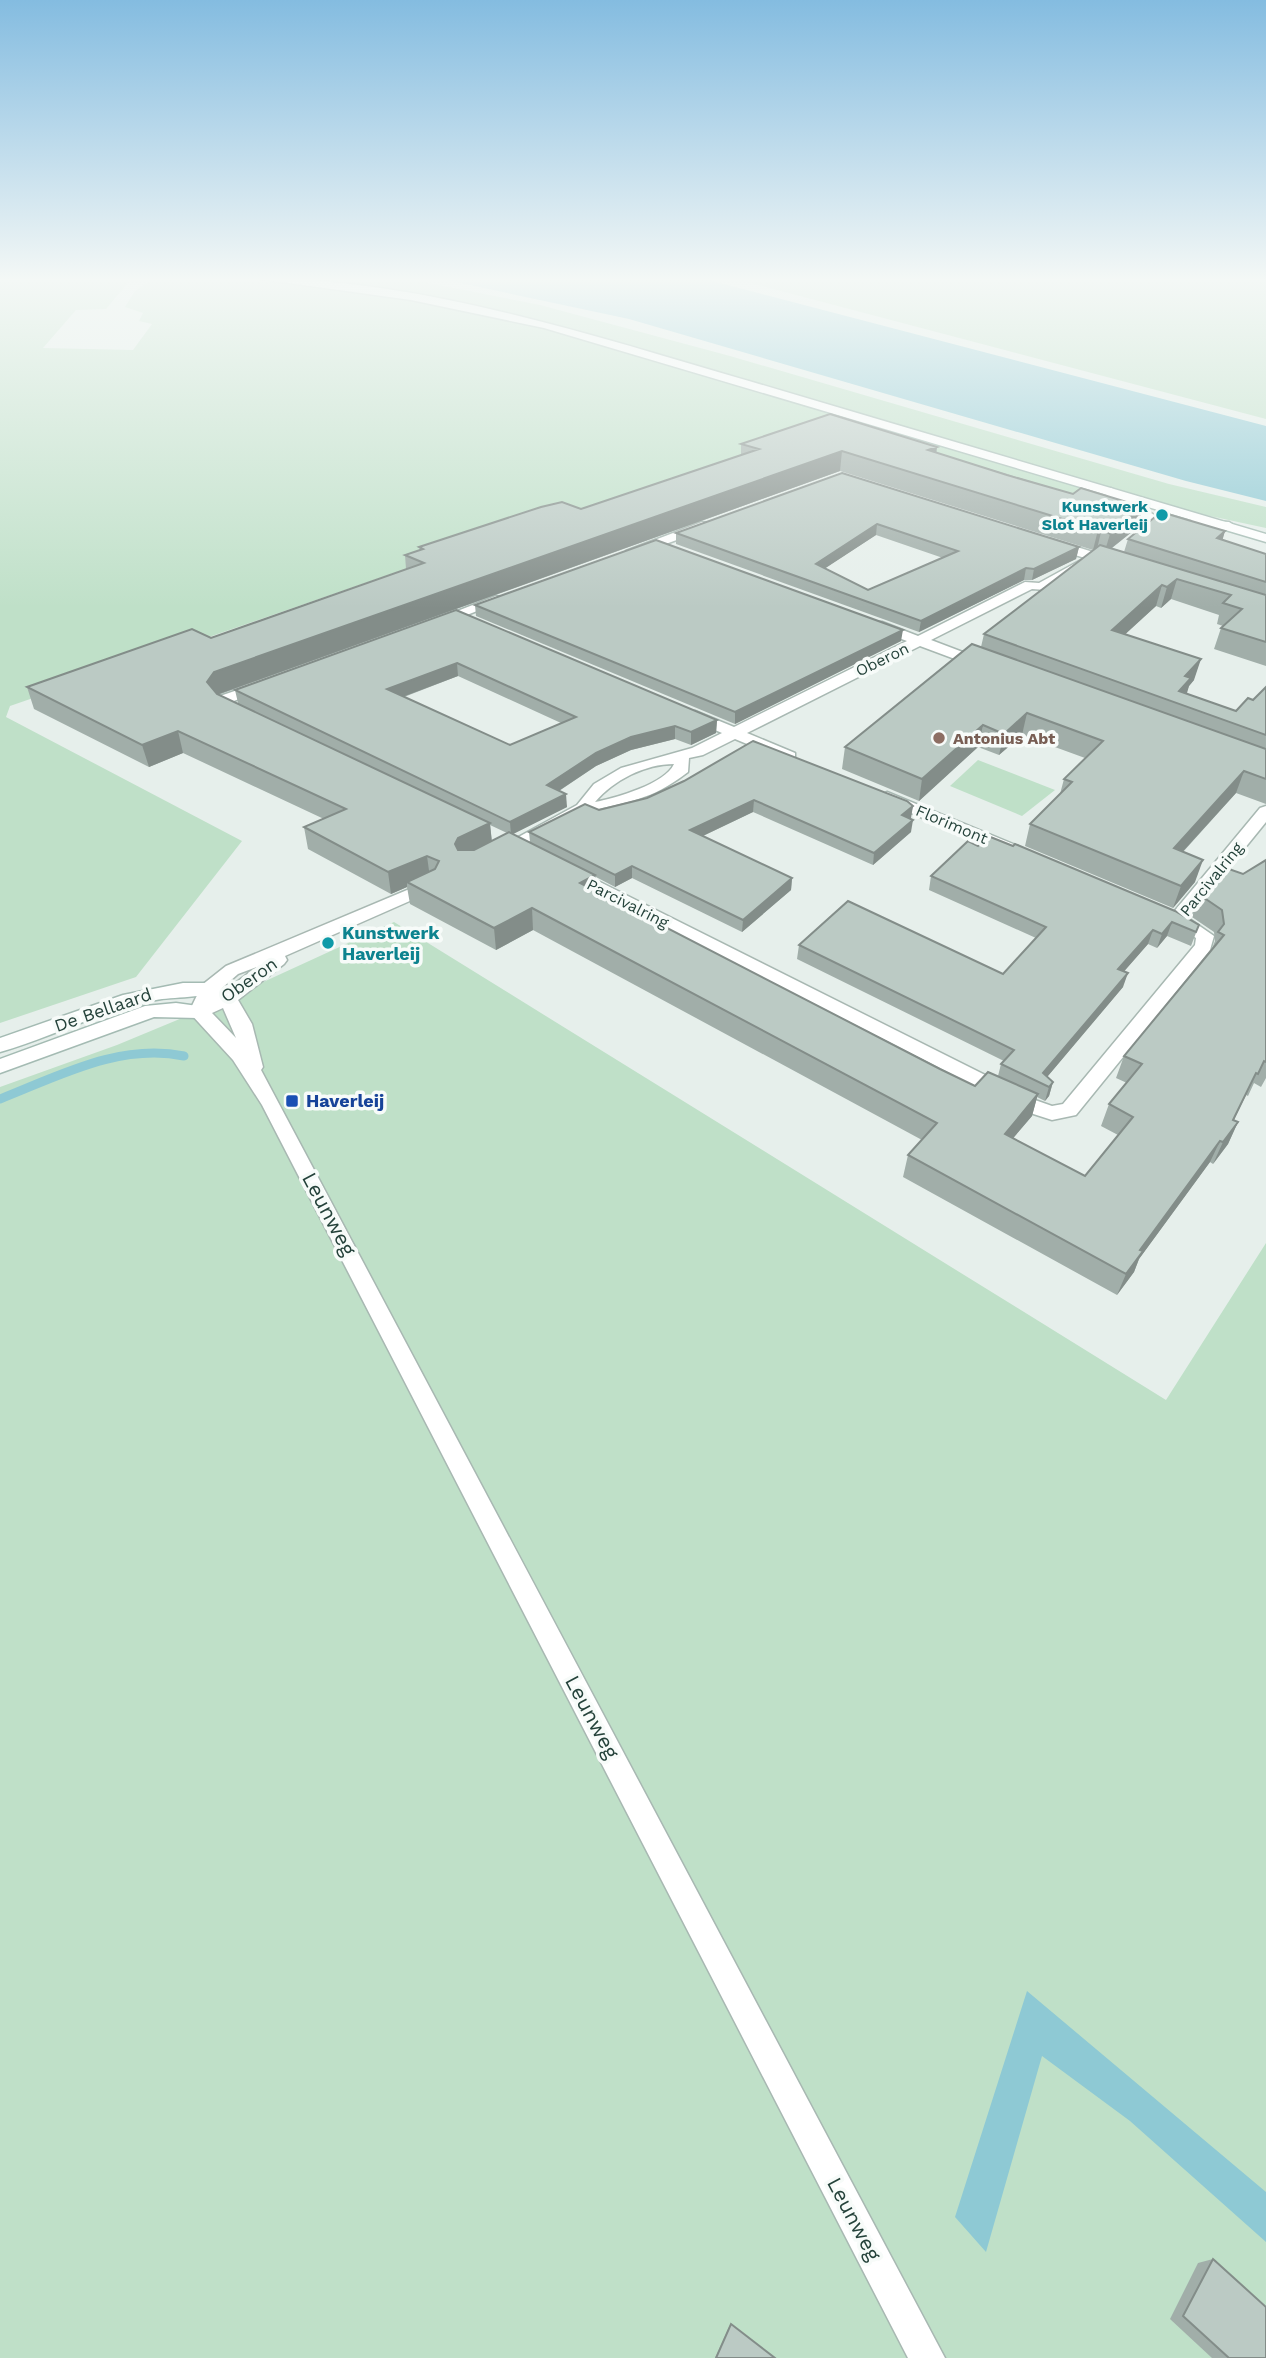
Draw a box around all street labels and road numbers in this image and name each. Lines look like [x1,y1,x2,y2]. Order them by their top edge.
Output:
street label: Oberon [852,638,912,680]
street label: Florimont [913,801,991,848]
street label: Parcivalring [1176,838,1247,920]
street label: Parcivalring [584,875,672,932]
street label: Oberon [216,953,281,1007]
street label: De Bellaard [51,983,154,1036]
street label: Leunweg [297,1168,362,1260]
street label: Leunweg [560,1671,625,1763]
street label: Leunweg [822,2173,887,2265]

